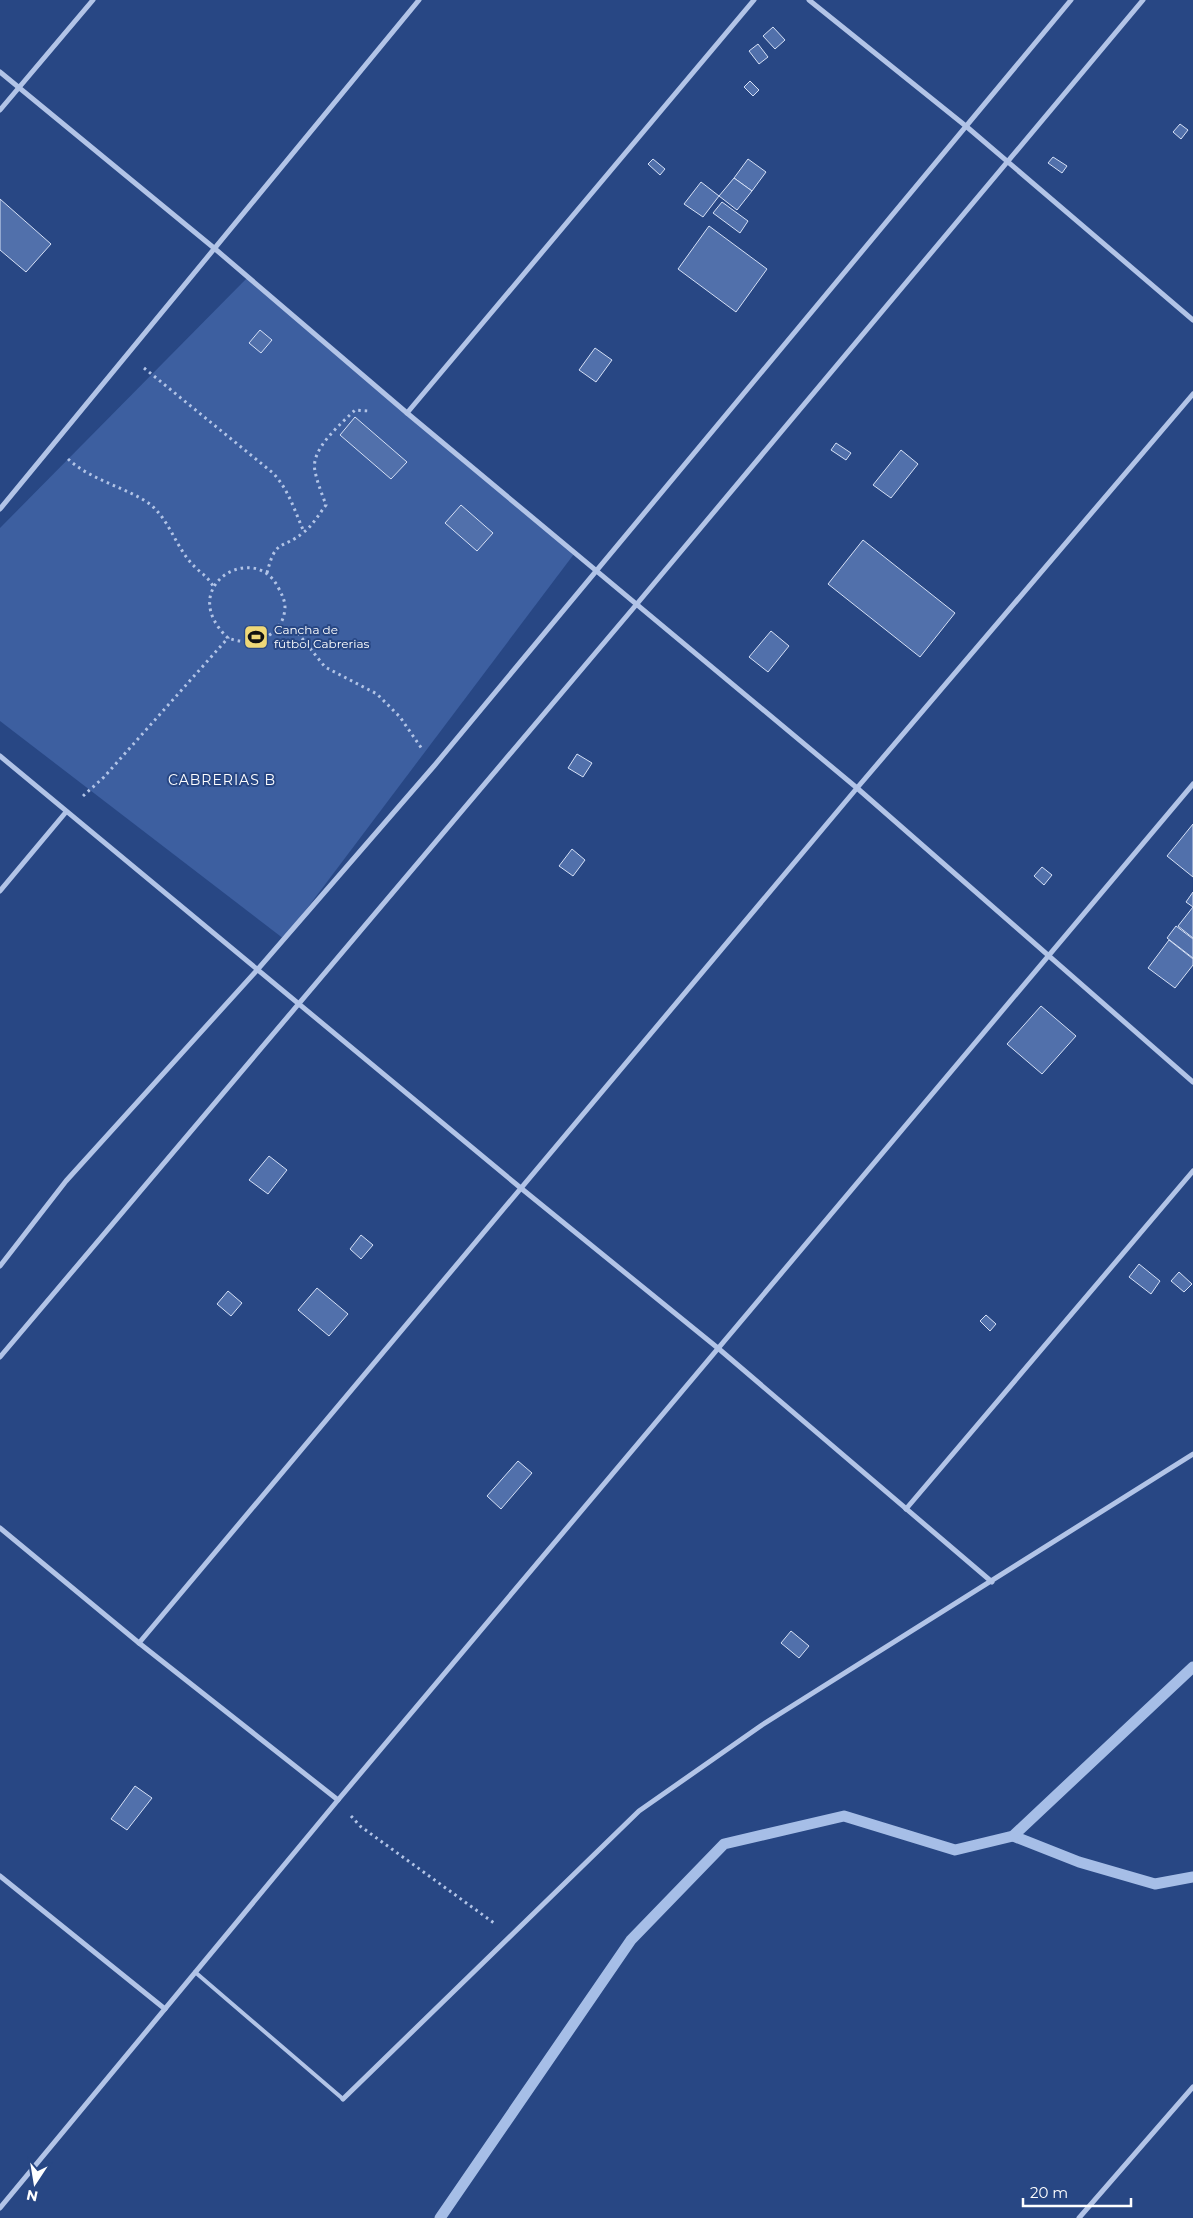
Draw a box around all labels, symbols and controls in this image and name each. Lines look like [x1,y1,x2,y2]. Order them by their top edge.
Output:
place label: Cancha de fútbol Cabrerias [274,622,370,651]
sports icon: Cancha de fútbol Cabrerias [243,624,269,650]
district label: CABRERIAS B [168,771,276,789]
north arrow [10,2158,60,2208]
scale bar [1023,2176,1130,2208]
text: 20 m [1030,2183,1068,2202]
text: N [25,2186,40,2206]

